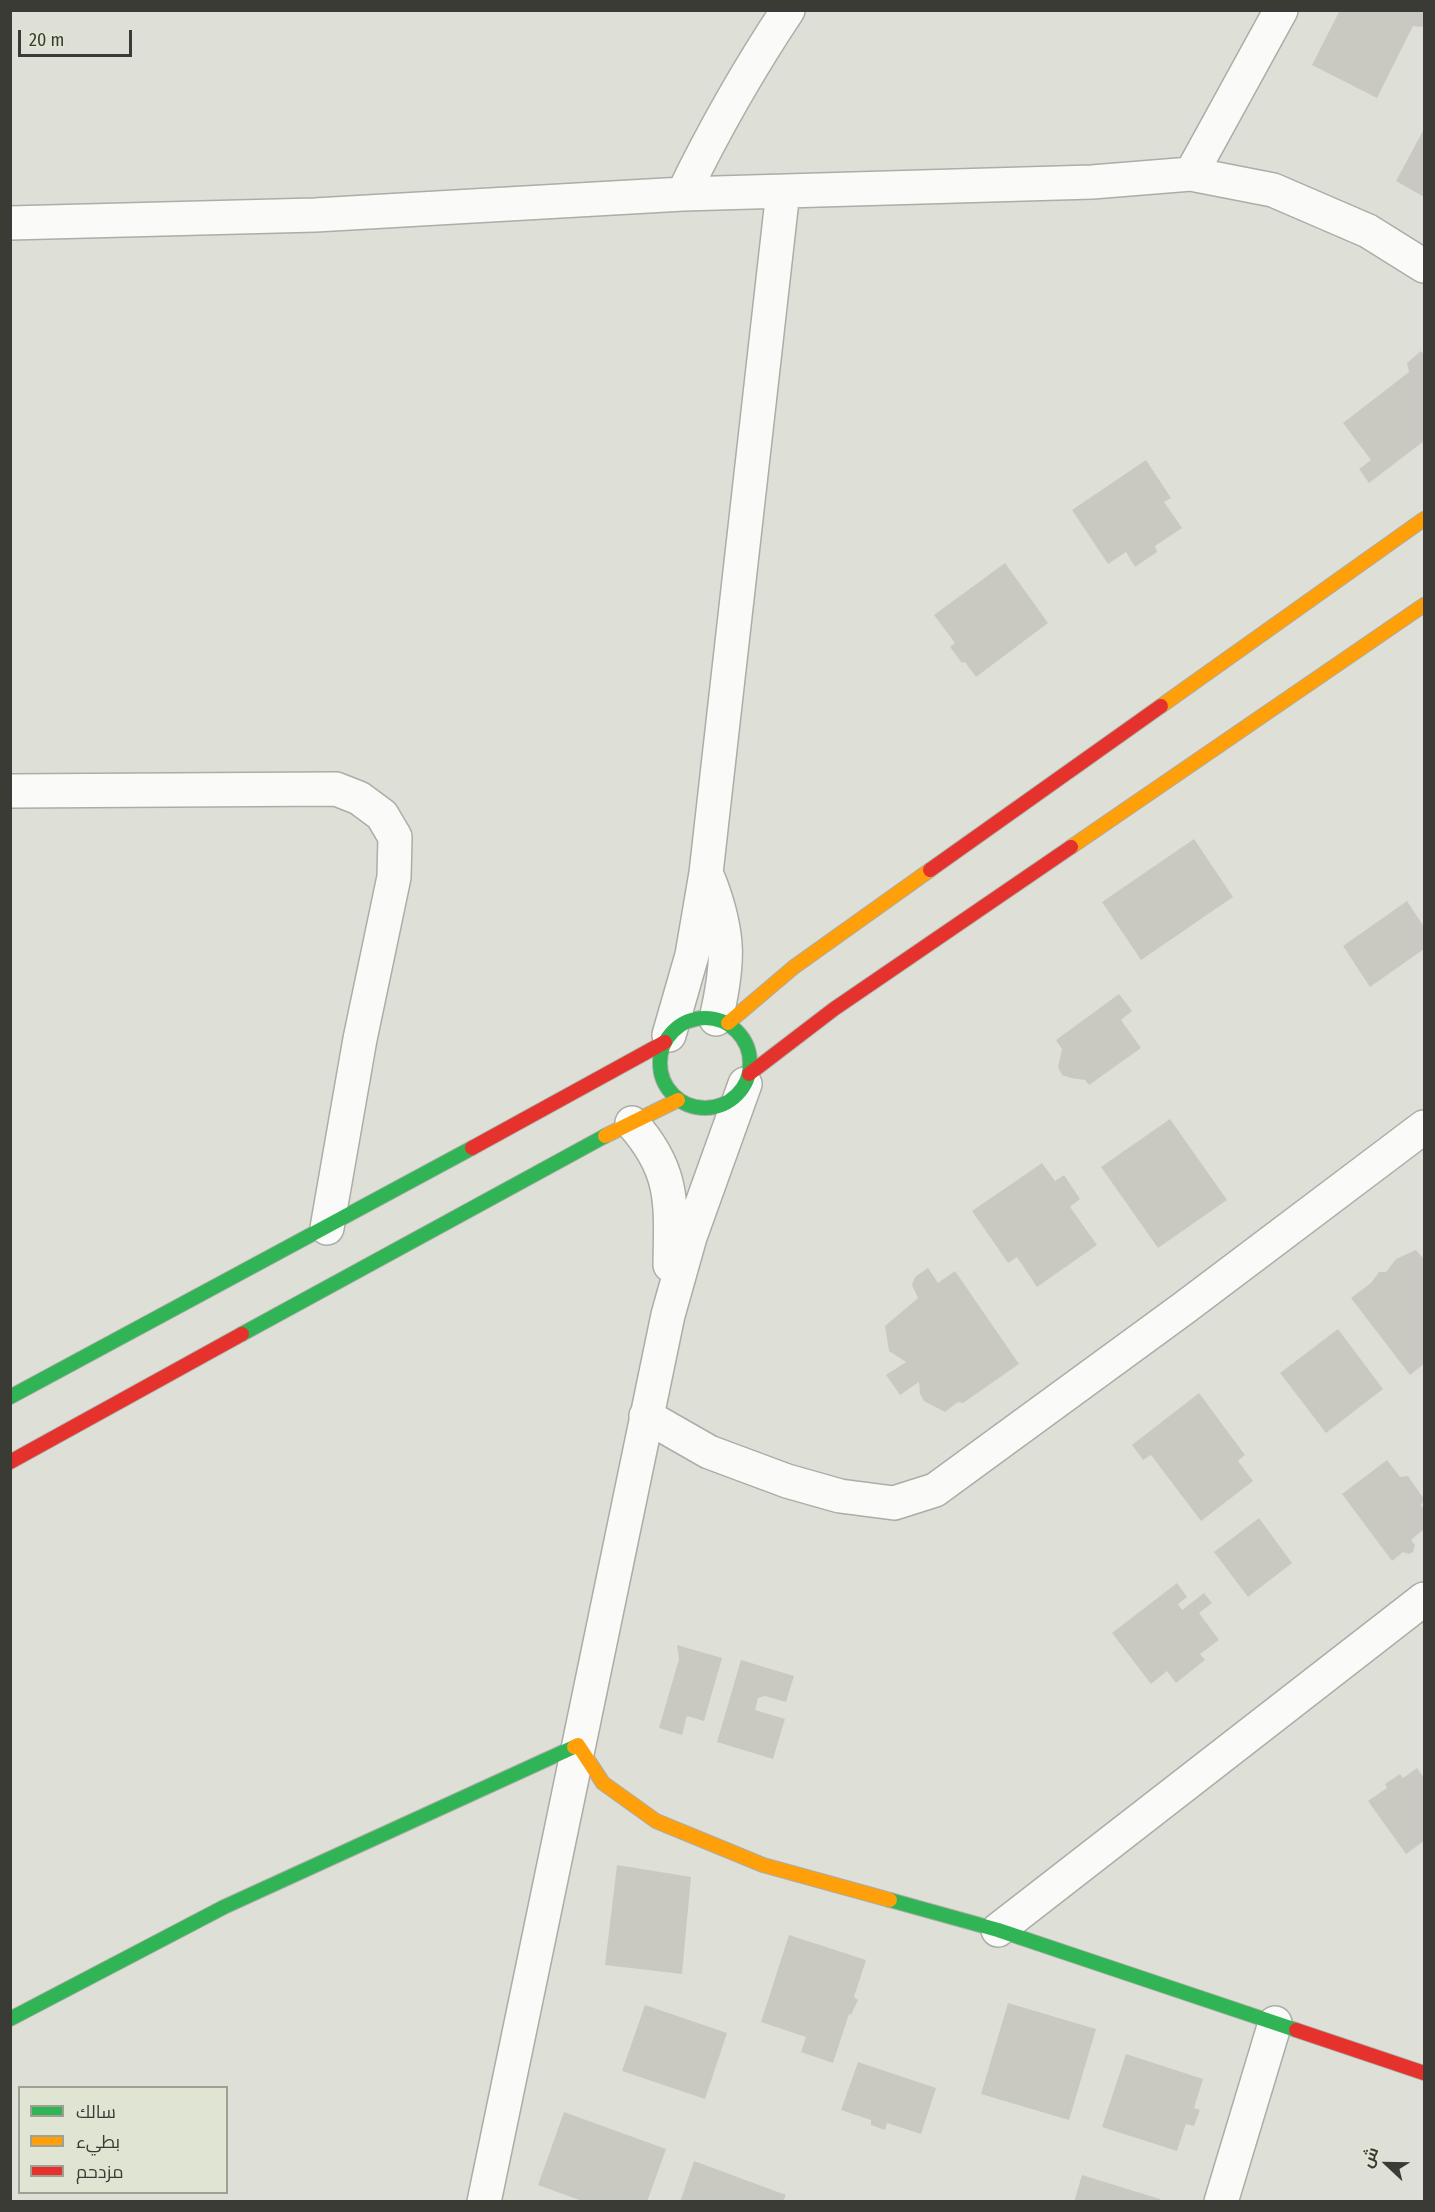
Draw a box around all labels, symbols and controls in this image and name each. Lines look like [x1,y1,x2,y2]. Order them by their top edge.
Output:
scale bar [21,18,135,56]
text: 20 m [29,29,64,51]
legend [18,2086,228,2194]
text: سالك [76,2101,116,2123]
text: بطيء [76,2131,120,2153]
north arrow [1357,2134,1417,2194]
text: ش [1357,2144,1383,2170]
text: مزدحم [76,2161,124,2183]

